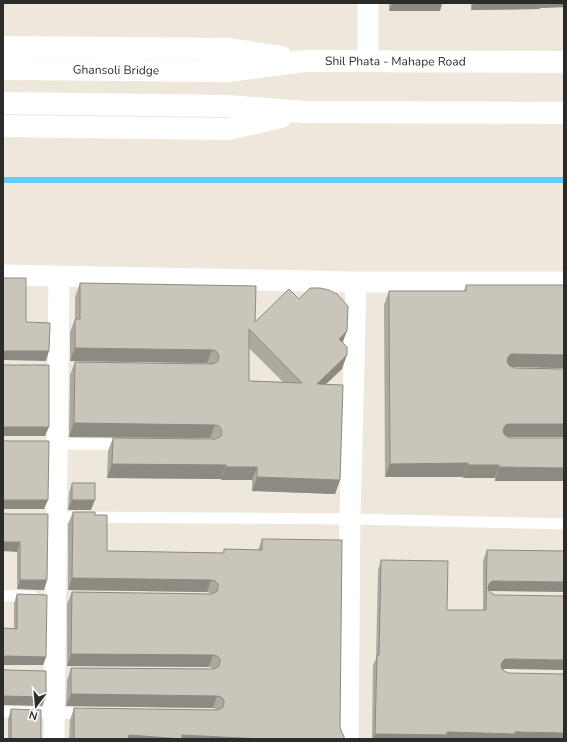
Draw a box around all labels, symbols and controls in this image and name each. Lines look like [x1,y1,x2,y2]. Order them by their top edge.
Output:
street label: Shil Phata - Mahape Road [325,53,466,70]
street label: Ghansoli Bridge [73,62,159,78]
north arrow [16,686,56,726]
text: N [27,707,39,723]

